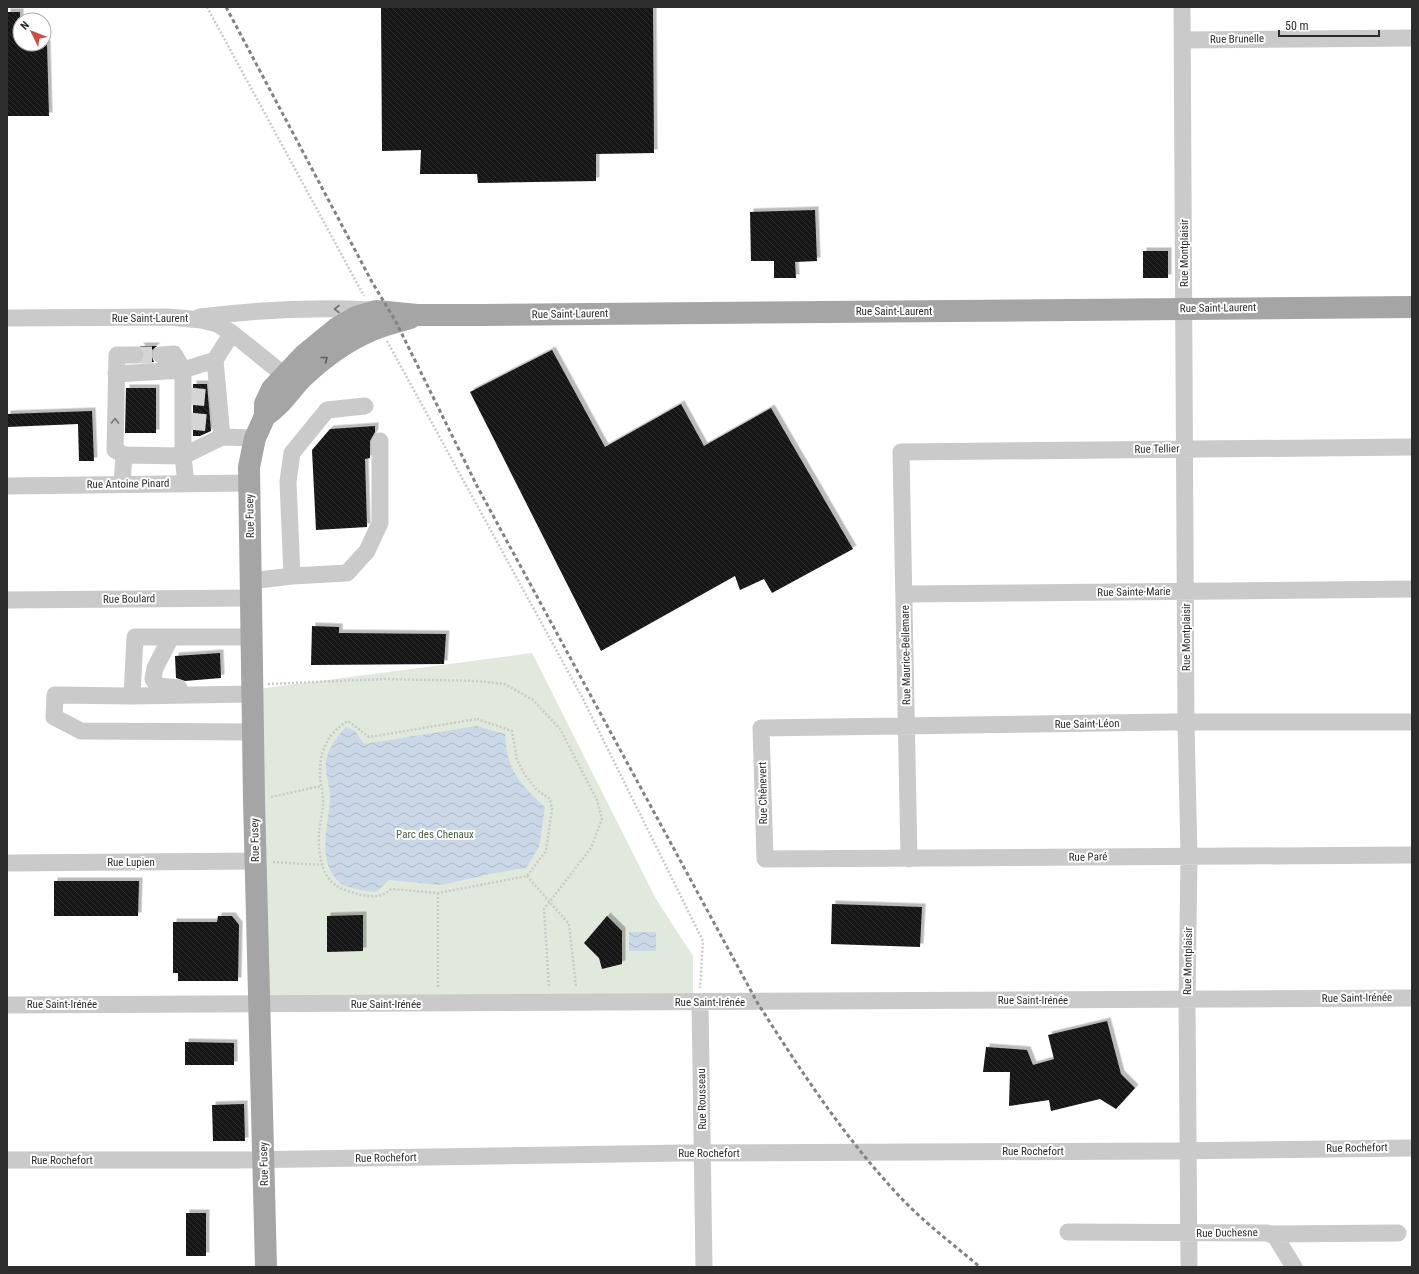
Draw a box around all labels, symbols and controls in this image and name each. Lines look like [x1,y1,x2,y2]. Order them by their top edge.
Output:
north arrow [12,12,52,52]
scale bar [1279,12,1379,38]
text: N [18,18,32,32]
text: 50 m [1285,19,1309,33]
street label: Rue Brunelle [1210,32,1264,46]
street label: Rue Montplaisir [1178,218,1191,287]
street label: Rue Saint-Laurent [1180,301,1256,315]
one-way arrow [334,305,340,313]
street label: Rue Saint-Laurent [856,305,932,318]
street label: Rue Saint-Laurent [532,307,608,321]
street label: Rue Saint-Laurent [112,312,188,325]
one-way arrow [320,356,327,363]
one-way arrow [111,418,119,424]
street label: Rue Tellier [1134,442,1180,456]
street label: Rue Antoine Pinard [87,477,169,491]
street label: Rue Fusey [243,493,257,538]
street label: Rue Sainte-Marie [1097,585,1171,599]
street label: Rue Boulard [103,592,155,606]
street label: Rue Montplaisir [1180,602,1193,671]
street label: Rue Maurice-Bellemare [899,605,913,705]
street label: Rue Saint-Léon [1054,717,1120,731]
street label: Rue Chênevert [756,762,770,824]
street label: Rue Fusey [248,817,262,862]
park label: Parc des Chenaux [396,828,474,841]
street label: Rue Paré [1069,850,1107,864]
street label: Rue Lupien [107,856,155,869]
street label: Rue Montplaisir [1181,926,1195,995]
street label: Rue Saint-Irénée [1322,991,1392,1005]
street label: Rue Saint-Irénée [998,994,1068,1007]
street label: Rue Saint-Irénée [675,996,745,1009]
street label: Rue Saint-Irénée [27,998,97,1011]
street label: Rue Saint-Irénée [351,998,421,1011]
street label: Rue Rousseau [695,1068,709,1130]
street label: Rue Fusey [257,1141,271,1186]
street label: Rue Rochefort [1326,1141,1388,1155]
street label: Rue Rochefort [1002,1145,1064,1158]
street label: Rue Rochefort [678,1147,740,1160]
street label: Rue Rochefort [355,1151,417,1165]
street label: Rue Rochefort [31,1154,93,1167]
street label: Rue Duchesne [1196,1226,1258,1240]

